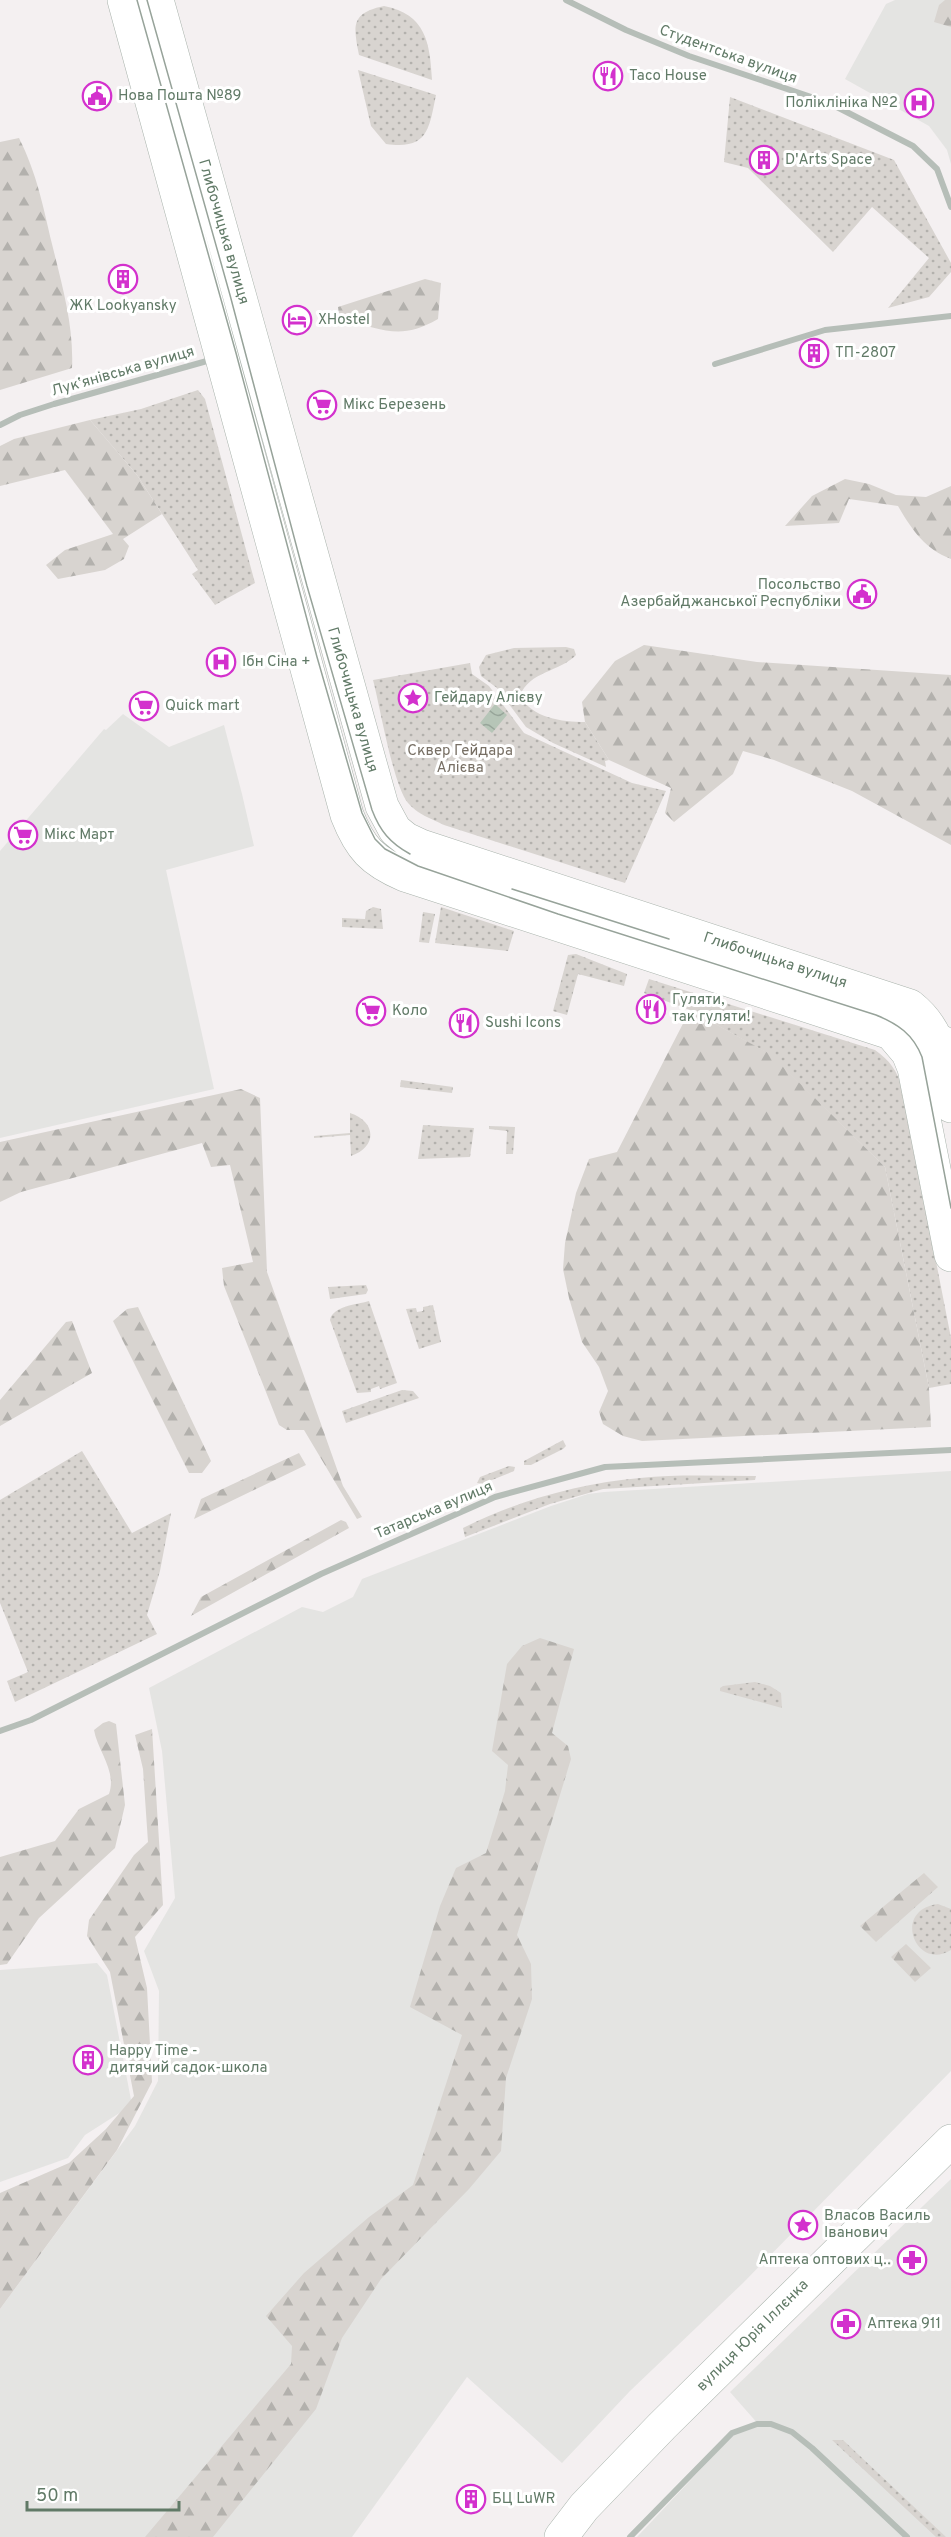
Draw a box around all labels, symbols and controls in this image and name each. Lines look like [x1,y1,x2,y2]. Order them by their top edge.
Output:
street label: Студентська вулиця [656,21,800,89]
restaurant icon: Taco House [592,60,624,92]
place label: Taco House [629,67,707,86]
public building icon: Нова Пошта №89 [81,80,113,112]
place label: Нова Пошта №89 [118,87,241,106]
hospital icon: Поліклініка №2 [903,87,935,119]
place label: Поліклініка №2 [785,94,898,113]
building icon: D'Arts Space [748,144,780,176]
place label: D'Arts Space [785,151,872,170]
street label: Глибочицька вулиця [193,157,253,307]
building icon: ЖК Lookyansky [107,263,139,295]
place label: ЖК Lookyansky [69,297,177,316]
hotel icon: XHostel [281,304,313,336]
place label: XHostel [318,311,370,330]
building icon: ТП-2807 [798,337,830,369]
street label: Лукʼянівська вулиця [49,342,197,402]
place label: ТП-2807 [835,344,896,363]
supermarket icon: Мікс Березень [306,389,338,421]
place label: Мікс Березень [343,396,446,415]
place label: Посольство Азербайджанської Республіки [620,576,841,612]
public building icon: Посольство Азербайджанської Республіки [846,578,878,610]
street label: Глибочицька вулиця [322,625,382,775]
hospital icon: Ібн Сіна + [205,646,237,678]
place label: Ібн Сіна + [242,653,311,672]
place icon: Гейдару Алієву [397,682,429,714]
place label: Гейдару Алієву [434,689,543,708]
supermarket icon: Quick mart [128,690,160,722]
place label: Quick mart [165,697,240,716]
park label: Сквер Гейдара Алієва [407,742,513,778]
supermarket icon: Мікс Март [7,819,39,851]
place label: Мікс Март [44,826,114,845]
street label: Глибочицька вулиця [701,929,849,993]
place label: Гуляти, так гуляти! [672,991,751,1027]
restaurant icon: Гуляти, так гуляти! [635,993,667,1025]
supermarket icon: Коло [355,995,387,1027]
place label: Коло [392,1002,428,1021]
restaurant icon: Sushi Icons [448,1007,480,1039]
place label: Sushi Icons [485,1014,561,1033]
street label: Татарська вулиця [372,1478,496,1544]
place label: Happy Time - дитячий садок-школа [109,2042,267,2078]
building icon: Happy Time - дитячий садок-школа [72,2044,104,2076]
place label: Власов Василь Іванович [824,2207,931,2243]
place icon: Власов Василь Іванович [787,2209,819,2241]
pharmacy icon: Аптека оптових ц‥ [896,2244,928,2276]
place label: Аптека оптових ц‥ [758,2251,891,2270]
street label: вулиця Юрія Іллєнка [693,2276,813,2396]
pharmacy icon: Аптека 911 [830,2308,862,2340]
place label: Аптека 911 [867,2315,941,2334]
scale bar [27,2474,178,2512]
building icon: БЦ LuWR [455,2483,487,2515]
text: 50 m [36,2485,78,2508]
place label: БЦ LuWR [492,2490,555,2509]

